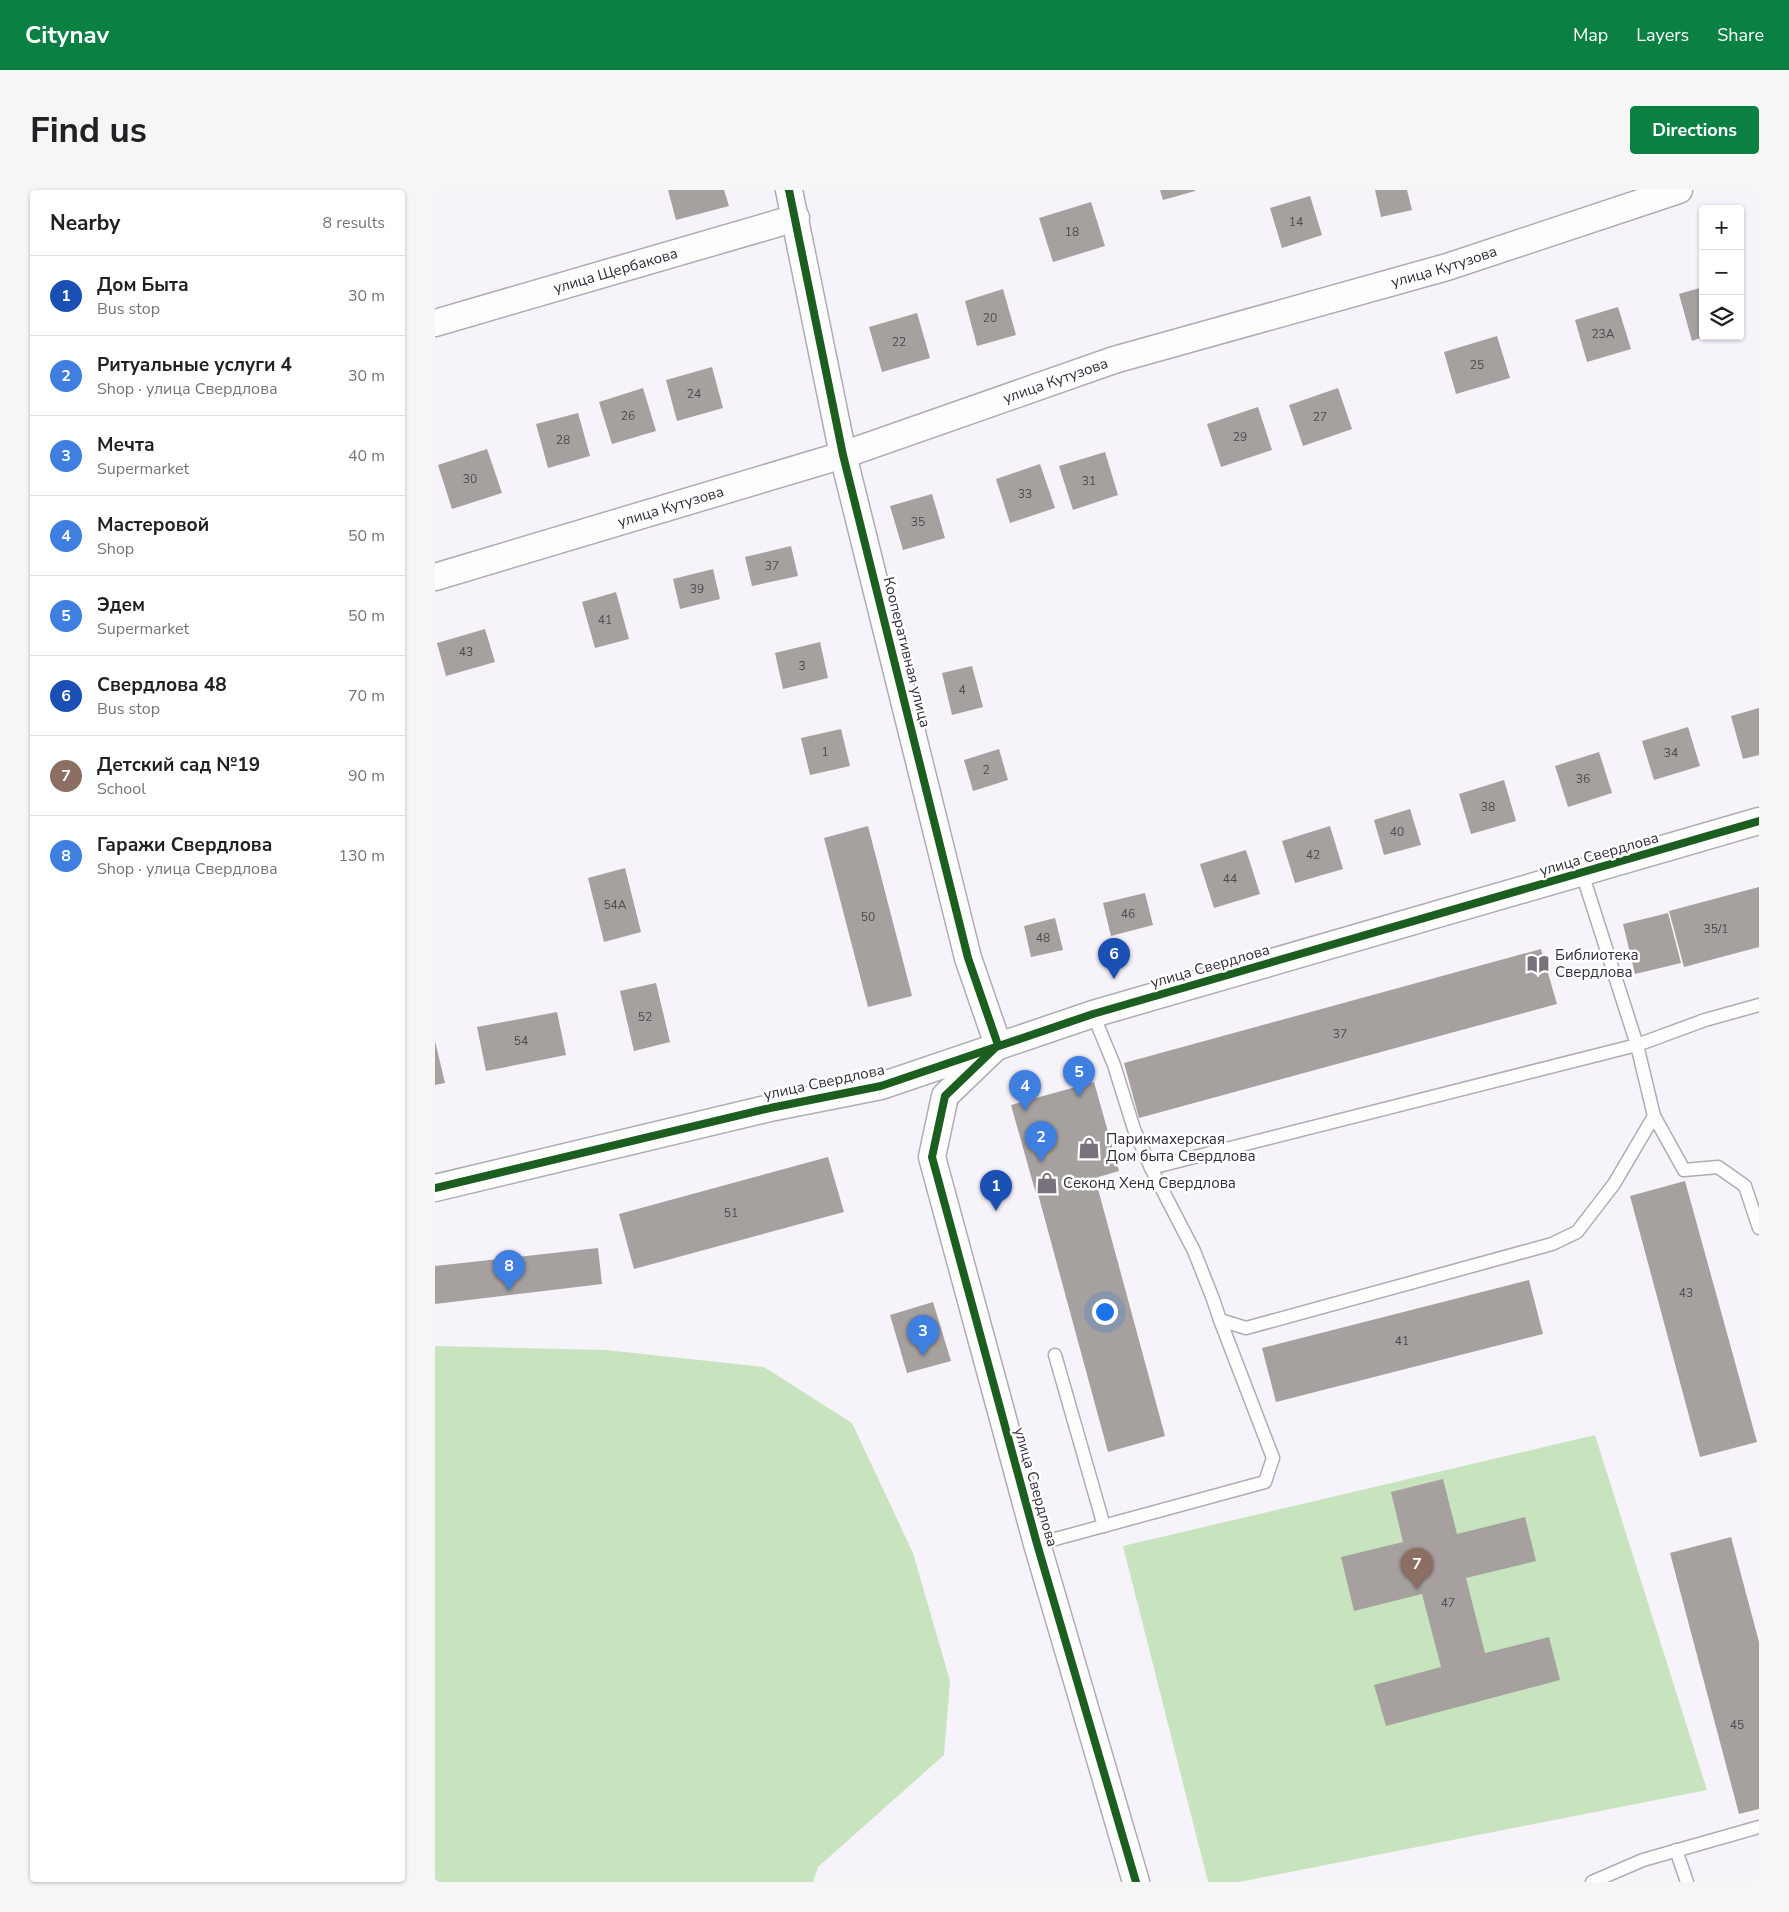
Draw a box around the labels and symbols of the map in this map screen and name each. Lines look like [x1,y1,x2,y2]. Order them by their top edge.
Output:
house number: 14 [1289,214,1303,230]
house number: 18 [1065,224,1079,240]
street label: улица Кутузова [1389,241,1500,292]
street label: улица Щербакова [551,243,680,298]
house number: 20 [983,310,997,326]
house number: 23А [1591,326,1615,342]
house number: 22 [892,334,906,350]
street label: улица Кутузова [1000,353,1111,408]
house number: 25 [1470,357,1484,373]
house number: 24 [687,386,701,402]
house number: 26 [621,408,635,424]
house number: 27 [1313,409,1327,425]
house number: 29 [1233,429,1247,445]
house number: 28 [556,432,570,448]
house number: 30 [463,471,477,487]
house number: 31 [1082,473,1096,489]
street label: улица Кутузова [615,481,726,532]
house number: 33 [1018,486,1032,502]
house number: 35 [911,514,925,530]
house number: 37 [765,558,779,574]
street label: Кооперативная улица [879,575,935,729]
house number: 39 [690,581,704,597]
house number: 41 [598,612,612,628]
house number: 43 [459,644,473,660]
house number: 3 [798,658,806,674]
house number: 4 [958,682,966,698]
house number: 1 [821,744,829,760]
house number: 34 [1664,745,1678,761]
house number: 2 [982,762,990,778]
house number: 36 [1576,771,1590,787]
house number: 38 [1481,799,1495,815]
house number: 40 [1390,824,1404,840]
street label: улица Свердлова [1537,827,1661,881]
house number: 42 [1306,847,1320,863]
house number: 44 [1223,871,1237,887]
house number: 54А [603,897,627,913]
house number: 46 [1121,906,1135,922]
house number: 50 [861,909,875,925]
house number: 35/1 [1704,921,1729,937]
house number: 48 [1036,930,1050,946]
pin: 6 [1098,938,1130,979]
street label: улица Свердлова [1148,939,1272,993]
place label: Библиотека Свердлова [1555,945,1639,982]
library icon: Библиотека Свердлова [1525,951,1551,977]
house number: 52 [638,1009,652,1025]
house number: 37 [1333,1026,1347,1042]
house number: 54 [514,1033,528,1049]
pin: 5 [1063,1056,1095,1097]
street label: улица Свердлова [762,1059,886,1105]
pin: 4 [1009,1070,1041,1111]
pin: 2 [1025,1121,1057,1162]
place label: Парикмахерская Дом быта Свердлова [1106,1129,1256,1166]
shop icon: Парикмахерская Дом быта Свердлова [1076,1135,1102,1161]
pin: 1 [980,1170,1012,1211]
shop icon: Секонд Хенд Свердлова [1034,1170,1060,1196]
place label: Секонд Хенд Свердлова [1063,1173,1236,1193]
house number: 51 [724,1205,738,1221]
pin: 8 [493,1250,525,1291]
house number: 43 [1679,1285,1693,1301]
your location [1092,1299,1118,1325]
pin: 3 [907,1315,939,1356]
house number: 41 [1395,1333,1409,1349]
street label: улица Свердлова [1009,1425,1063,1549]
pin: 7 [1401,1548,1433,1589]
house number: 47 [1441,1595,1455,1611]
house number: 45 [1730,1717,1744,1733]

